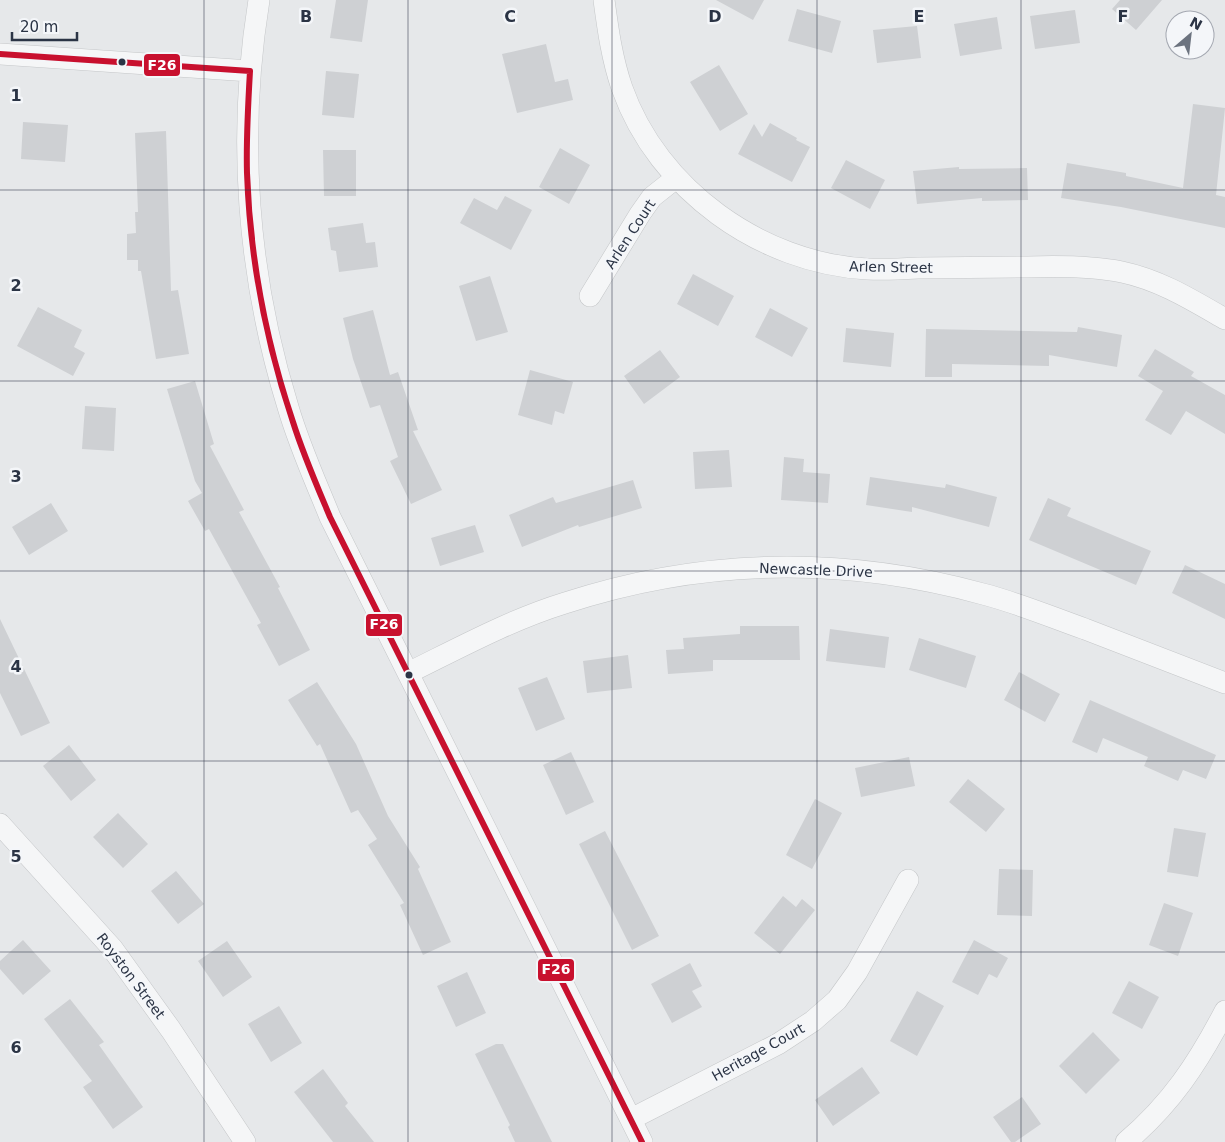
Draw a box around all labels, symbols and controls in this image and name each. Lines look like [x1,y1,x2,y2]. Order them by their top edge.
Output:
text: B [300,7,312,26]
text: C [504,7,516,26]
text: D [708,7,722,26]
text: E [914,7,924,26]
text: F [1118,7,1128,26]
scale bar [12,10,78,42]
north arrow [1165,10,1215,60]
text: N [1187,14,1205,33]
text: 20 m [20,18,58,36]
line badge: F26 [143,53,181,77]
unlabelled marker [117,57,127,67]
text: F26 [147,57,177,73]
text: 1 [10,86,22,105]
street label: Arlen Court [602,196,659,272]
street label: Arlen Street [849,258,933,276]
text: 2 [10,276,22,295]
text: 3 [10,467,22,486]
street label: Newcastle Drive [759,560,873,580]
line badge: F26 [365,613,403,637]
text: F26 [369,616,399,632]
text: 4 [10,657,22,676]
unlabelled marker [404,670,414,680]
text: 5 [10,847,22,866]
street label: Royston Street [94,930,169,1022]
line badge: F26 [537,958,575,982]
text: F26 [541,961,571,977]
street label: Heritage Court [709,1020,807,1084]
text: 6 [10,1038,22,1057]

